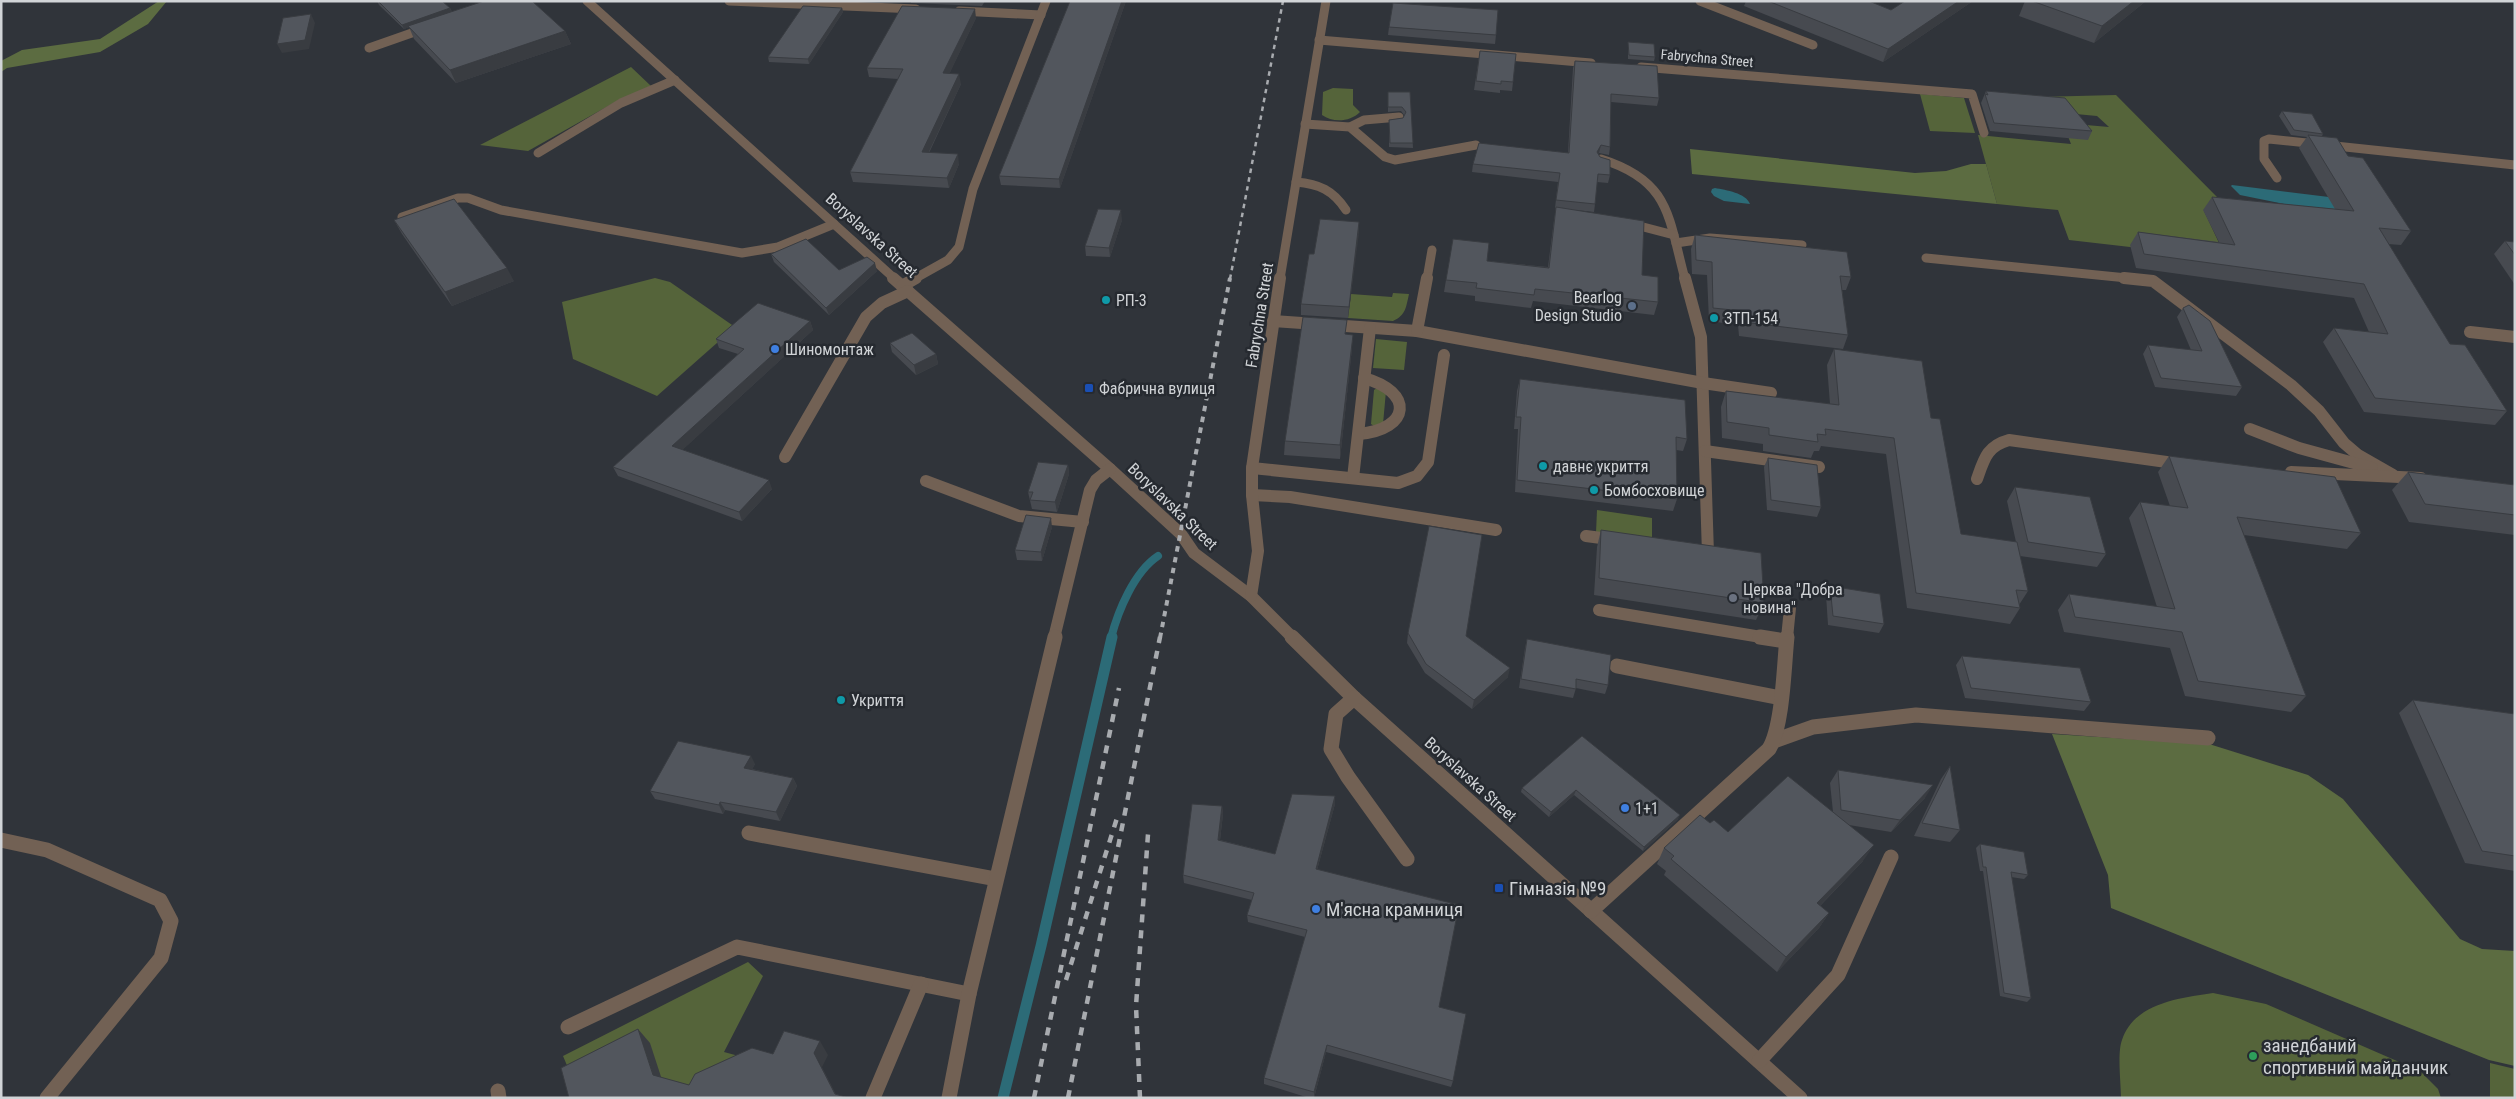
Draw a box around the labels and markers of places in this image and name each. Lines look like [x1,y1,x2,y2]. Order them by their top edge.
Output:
place label: Bearlog Design Studio [1535,288,1622,325]
place label: РП-3 [1116,291,1147,310]
marker: РП-3 [1100,294,1112,306]
marker: Bearlog Design Studio [1626,300,1638,312]
place label: ЗТП-154 [1724,309,1778,328]
marker: ЗТП-154 [1708,312,1720,324]
place label: Шиномонтаж [785,340,874,359]
marker: Шиномонтаж [769,343,781,355]
place label: Фабрична вулиця [1099,379,1215,398]
marker: Фабрична вулиця [1083,382,1095,394]
place label: давнє укриття [1553,457,1648,476]
marker: давнє укриття [1537,460,1549,472]
place label: Бомбосховище [1604,481,1705,500]
marker: Бомбосховище [1588,484,1600,496]
place label: Церква "Добра новина" [1743,580,1843,617]
marker: Церква "Добра новина" [1727,592,1739,604]
place label: Укриття [851,691,904,710]
marker: Укриття [835,694,847,706]
place label: 1+1 [1635,799,1659,818]
marker: 1+1 [1619,802,1631,814]
place label: Гімназія №9 [1509,877,1606,900]
marker: Гімназія №9 [1493,882,1505,894]
place label: М'ясна крамниця [1326,898,1463,921]
marker: М'ясна крамниця [1310,903,1322,915]
place label: занедбаний спортивний майданчик [2263,1034,2448,1079]
marker: занедбаний спортивний майданчик [2247,1050,2259,1062]

